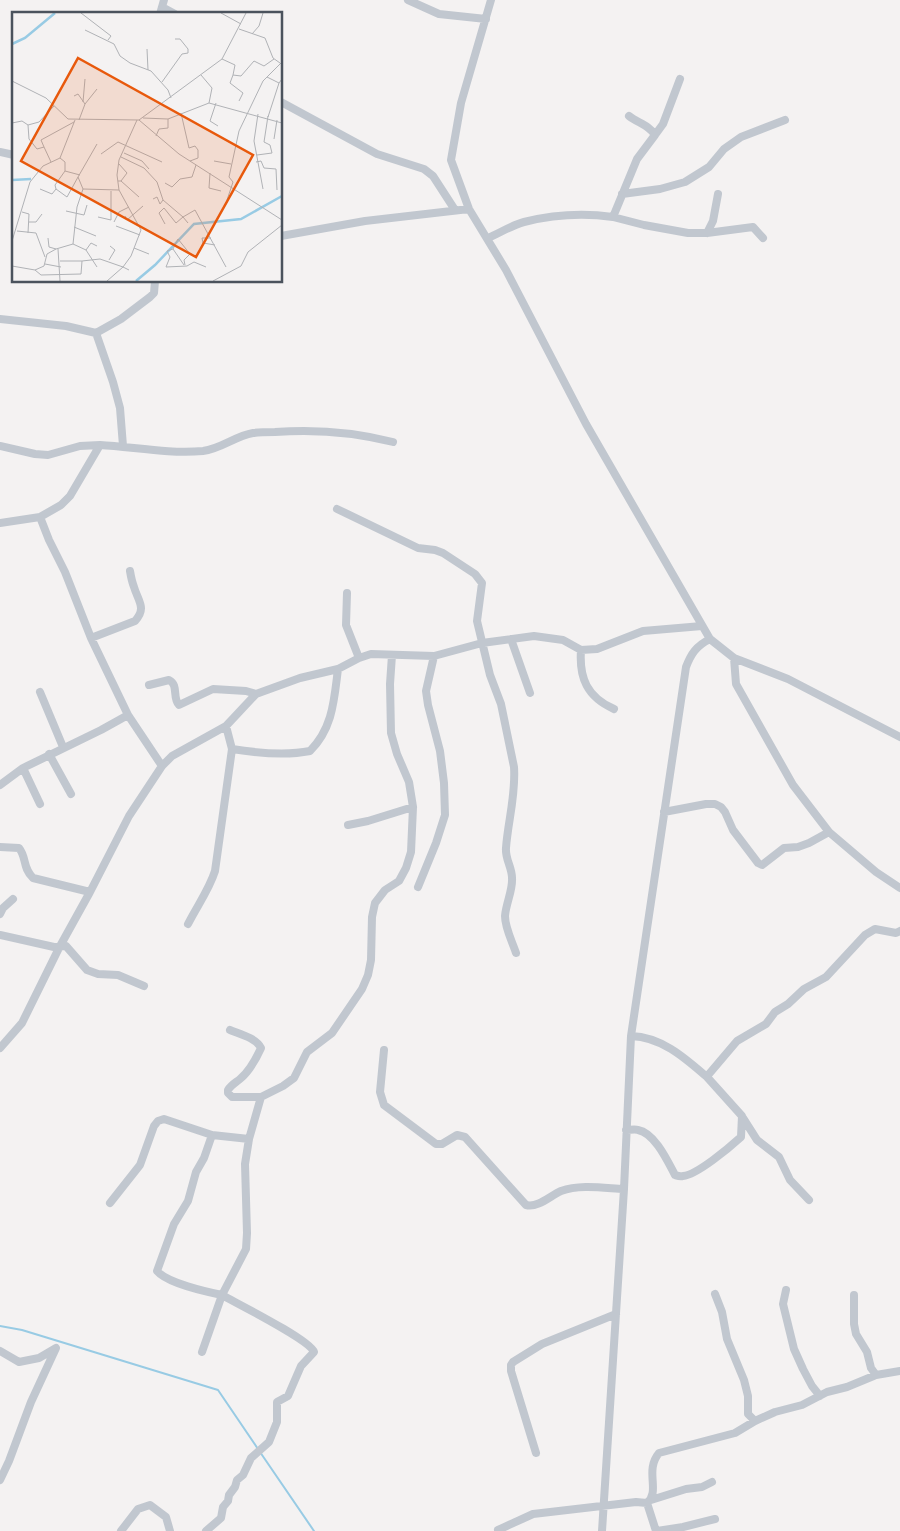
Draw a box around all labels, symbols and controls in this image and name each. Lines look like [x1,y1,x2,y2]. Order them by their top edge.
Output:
inset map [12,12,282,282]

